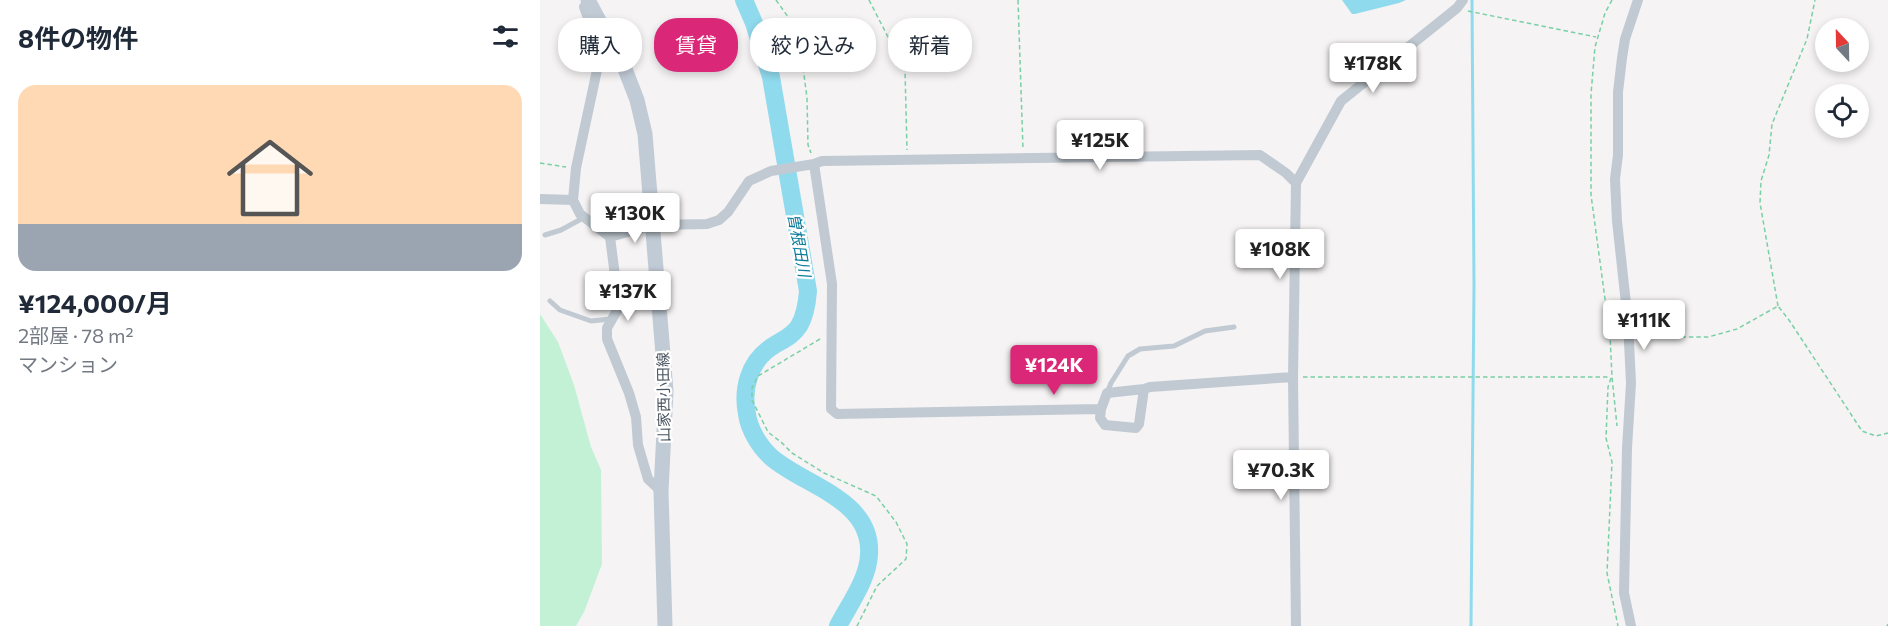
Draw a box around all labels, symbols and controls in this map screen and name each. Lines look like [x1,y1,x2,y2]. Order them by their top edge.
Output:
chip: 購入 [558,18,642,72]
chip: 賃貸 [654,18,738,72]
chip: 絞り込み [750,18,876,72]
chip: 新着 [888,18,972,72]
north arrow [1815,18,1869,72]
map controls [1815,18,1869,138]
icon: filters [489,20,522,53]
text: 8件の物件 [18,22,138,53]
pin: ¥178K [1331,43,1415,94]
text: ¥178K [1343,50,1403,74]
button: locate [1815,84,1869,138]
pin: ¥125K [1058,120,1142,171]
icon: home [216,124,324,232]
text: ¥125K [1071,127,1129,151]
pin: ¥130K [593,193,677,244]
text: ¥130K [605,200,665,224]
water label: 曽根田川 [785,212,815,280]
pin: ¥108K [1238,229,1322,280]
text: ¥108K [1249,236,1311,260]
pin: ¥137K [586,271,670,322]
text: ¥137K [599,278,657,302]
text: ¥124,000/月 [18,287,172,318]
pin: ¥111K [1602,300,1686,351]
text: ¥111K [1617,307,1671,331]
text: 2部屋 · 78 m² [18,323,133,347]
pin: ¥124K [1012,345,1096,396]
text: マンション [18,352,118,376]
street label: 山家西小田線 [653,352,673,442]
text: ¥124K [1024,352,1084,376]
pin: ¥70.3K [1232,450,1330,501]
text: ¥70.3K [1247,457,1315,481]

